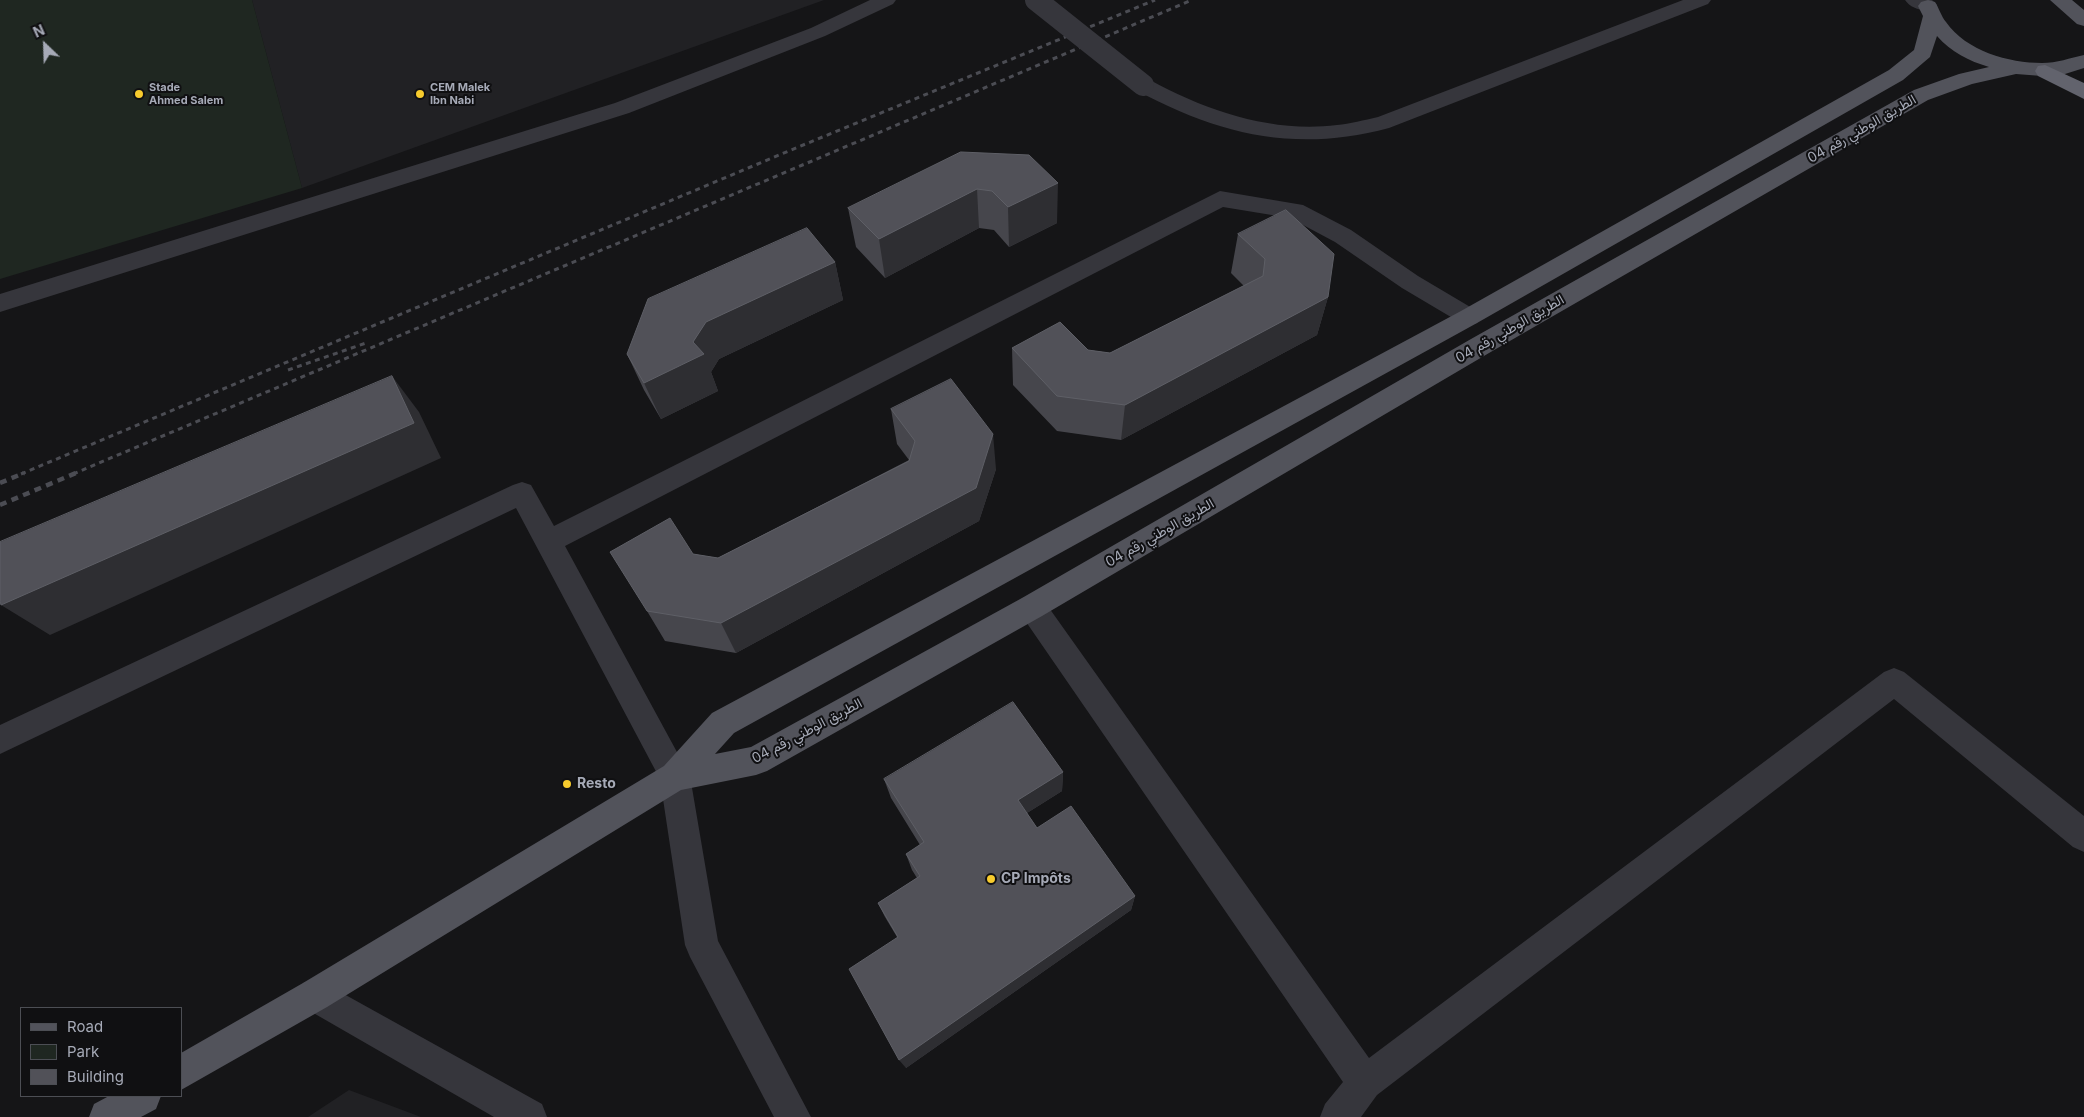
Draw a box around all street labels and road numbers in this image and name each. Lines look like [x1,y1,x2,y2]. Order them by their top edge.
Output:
street label: الطريق الوطني رقم 04 [1805,91,1919,167]
street label: الطريق الوطني رقم 04 [1453,291,1567,367]
street label: الطريق الوطني رقم 04 [1103,495,1217,571]
street label: الطريق الوطني رقم 04 [749,695,865,767]

